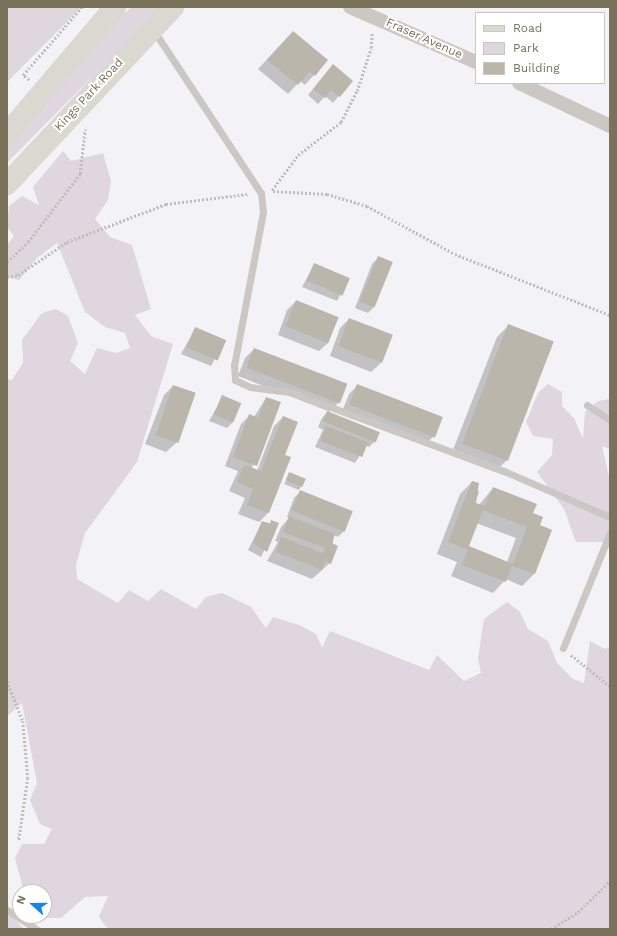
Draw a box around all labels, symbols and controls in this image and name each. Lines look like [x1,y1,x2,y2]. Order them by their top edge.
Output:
legend [475,12,605,84]
street label: Fraser Avenue [383,16,465,62]
text: Road [513,21,542,35]
text: Park [513,41,539,55]
street label: Kings Park Road [52,56,126,134]
text: Building [513,61,560,75]
north arrow [12,884,52,924]
text: N [14,894,29,906]

